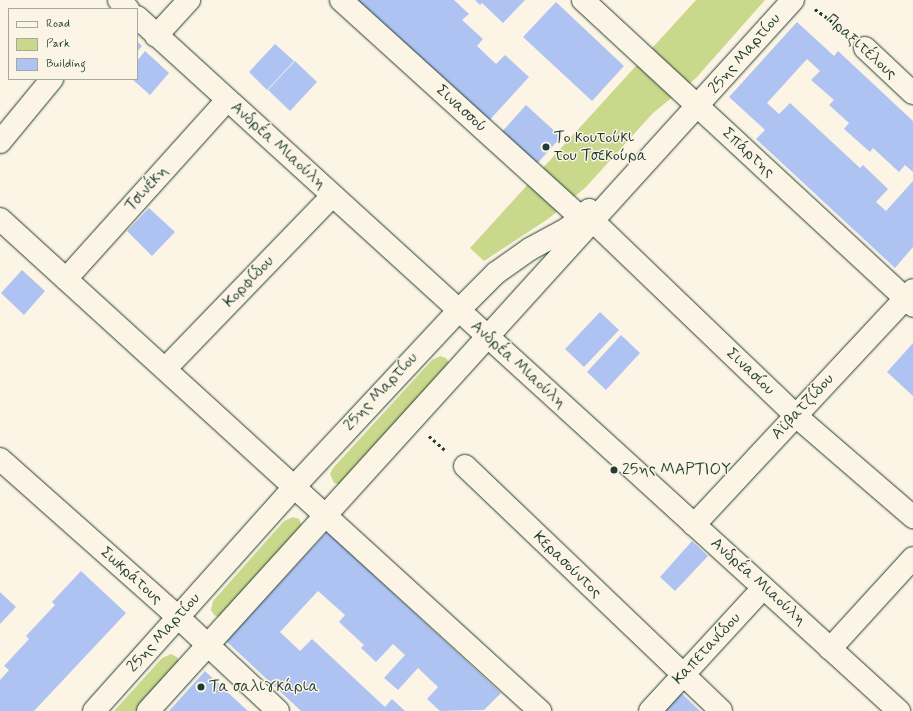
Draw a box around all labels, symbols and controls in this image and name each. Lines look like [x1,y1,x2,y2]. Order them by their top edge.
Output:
legend [8,8,138,80]
street label: 25ης Μαρτίου [705,10,785,98]
street label: Πραξιτέλους [822,10,900,84]
text: Road [46,16,70,32]
text: Park [46,36,70,52]
text: Building [46,56,86,72]
street label: Σινασσού [432,81,490,137]
street label: Ανδρέα Μιαούλη [226,98,330,194]
street label: Σπάρτης [718,124,778,182]
place label: Το κουτούκι του Τσεκούρα [554,128,647,166]
marker: Το κουτούκι του Τσεκούρα [541,142,551,152]
street label: Τσινέκη [121,162,173,216]
street label: Κορφίδου [220,252,278,312]
street label: Ανδρέα Μιαούλη [466,317,570,413]
street label: Σινασίου [722,344,778,400]
street label: 25ης Μαρτίου [340,349,422,435]
street label: Αϊβατζίδου [768,370,838,444]
place label: 25ης ΜΑΡΤΙΟΥ [622,460,731,480]
marker: 25ης ΜΑΡΤΙΟΥ [609,465,619,475]
street label: Κερασούντος [529,528,605,602]
street label: Ανδρέα Μιαούλη [706,534,810,630]
street label: Σωκράτους [96,543,166,609]
street label: 25ης Μαρτίου [123,589,205,677]
street label: Καπετανίδου [669,609,745,689]
place label: Τα σαλιγκάρια [209,677,319,697]
marker: Τα σαλιγκάρια [196,682,206,692]

